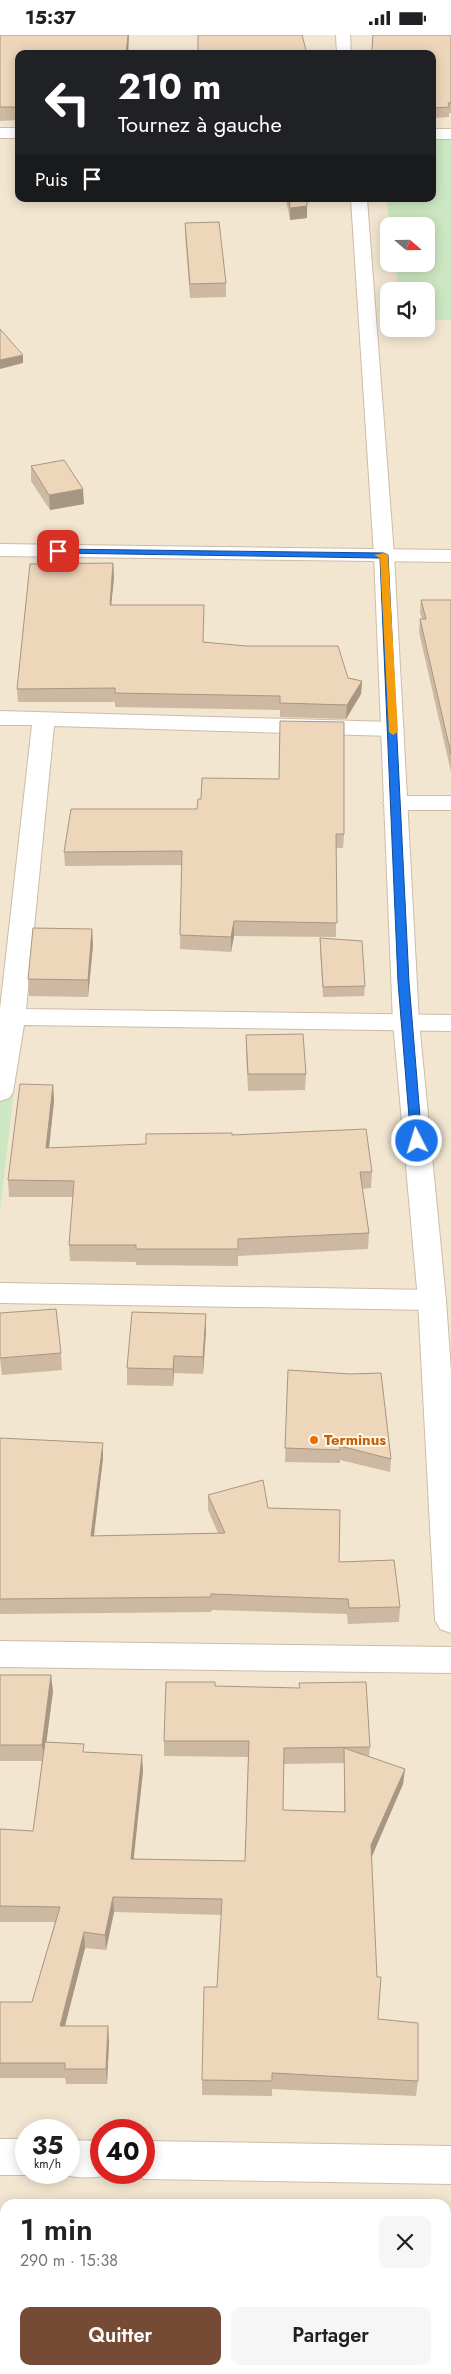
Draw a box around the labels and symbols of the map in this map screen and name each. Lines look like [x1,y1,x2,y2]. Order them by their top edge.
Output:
north arrow [380,217,435,273]
pin [37,530,79,572]
position arrow [390,1114,442,1166]
place label: Terminus [324,1429,386,1451]
marker: Terminus [308,1434,320,1446]
speed limit sign: 40 [90,2119,155,2184]

